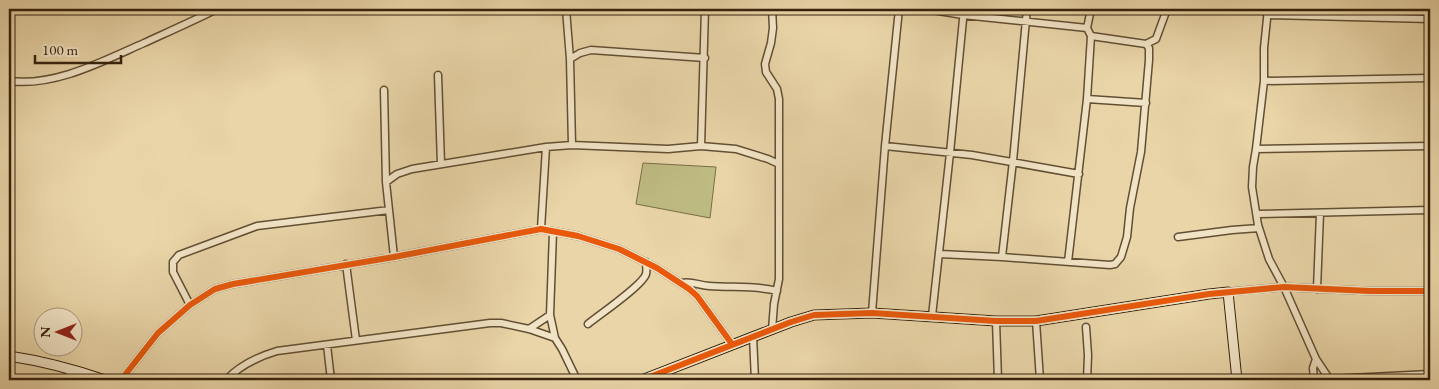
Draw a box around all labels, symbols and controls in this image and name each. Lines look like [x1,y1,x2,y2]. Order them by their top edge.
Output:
scale bar [35,32,121,64]
text: 100 m [42,40,79,59]
north arrow [32,306,82,356]
text: N [36,326,54,338]

